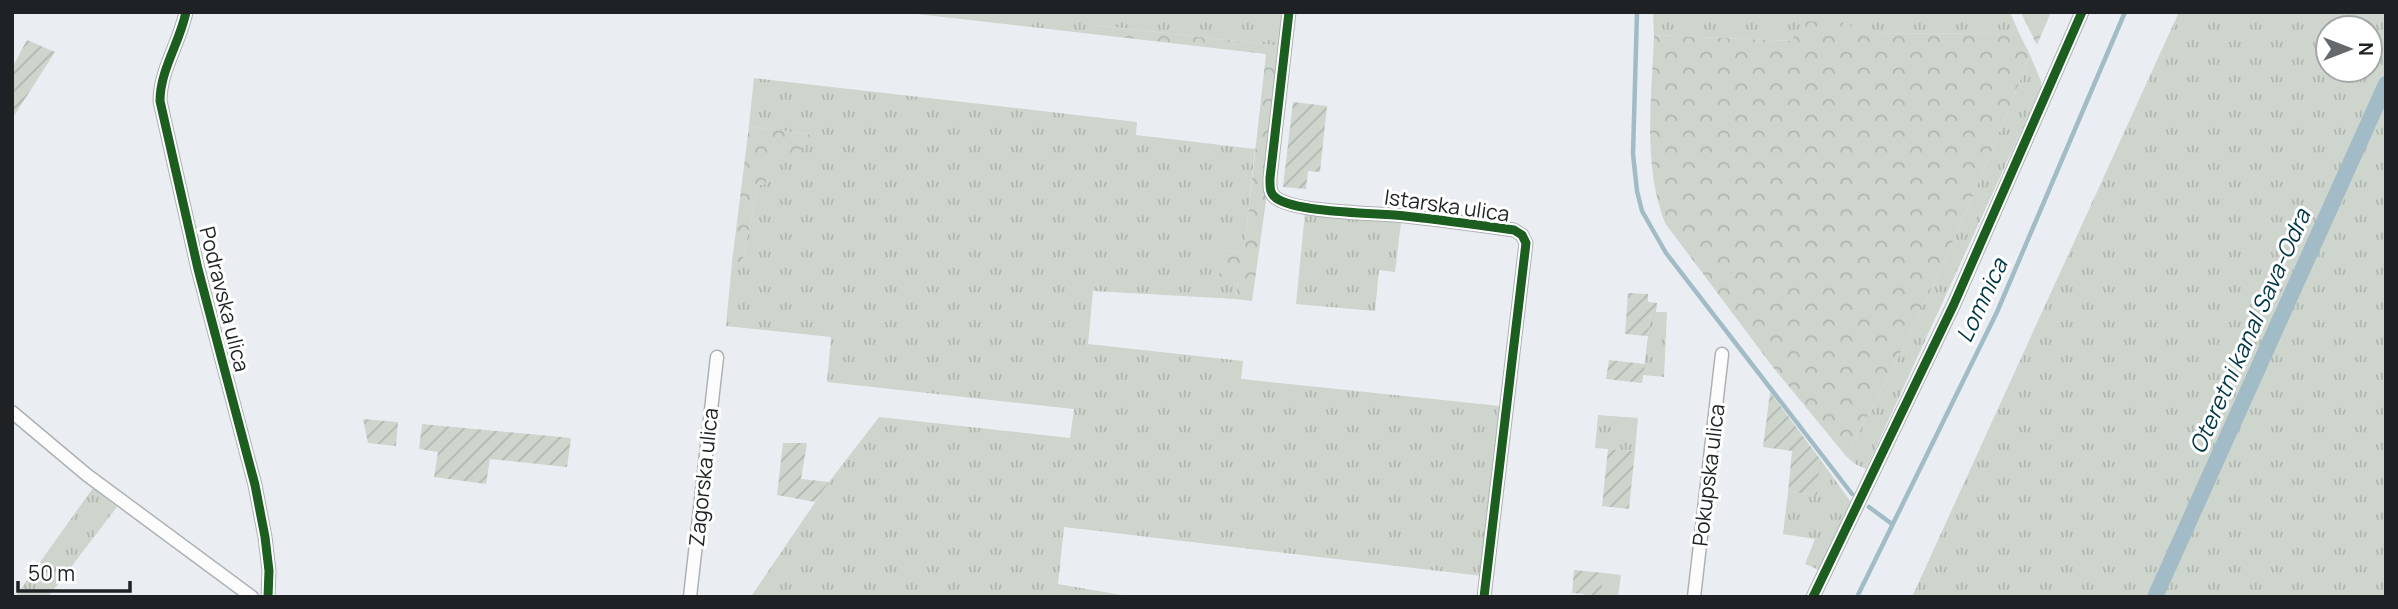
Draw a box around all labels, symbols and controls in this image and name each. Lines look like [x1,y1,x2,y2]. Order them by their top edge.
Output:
north arrow [2314,14,2384,84]
text: N [2353,42,2379,56]
street label: Istarska ulica [1383,182,1511,228]
water label: Oteretni kanal Sava-Odra [2181,203,2318,458]
street label: Podravska ulica [193,223,257,375]
water label: Lomnica [1948,252,2015,347]
street label: Pokupska ulica [1685,402,1731,548]
street label: Zagorska ulica [682,406,724,548]
scale bar [18,550,130,594]
text: 50 m [28,559,75,587]

